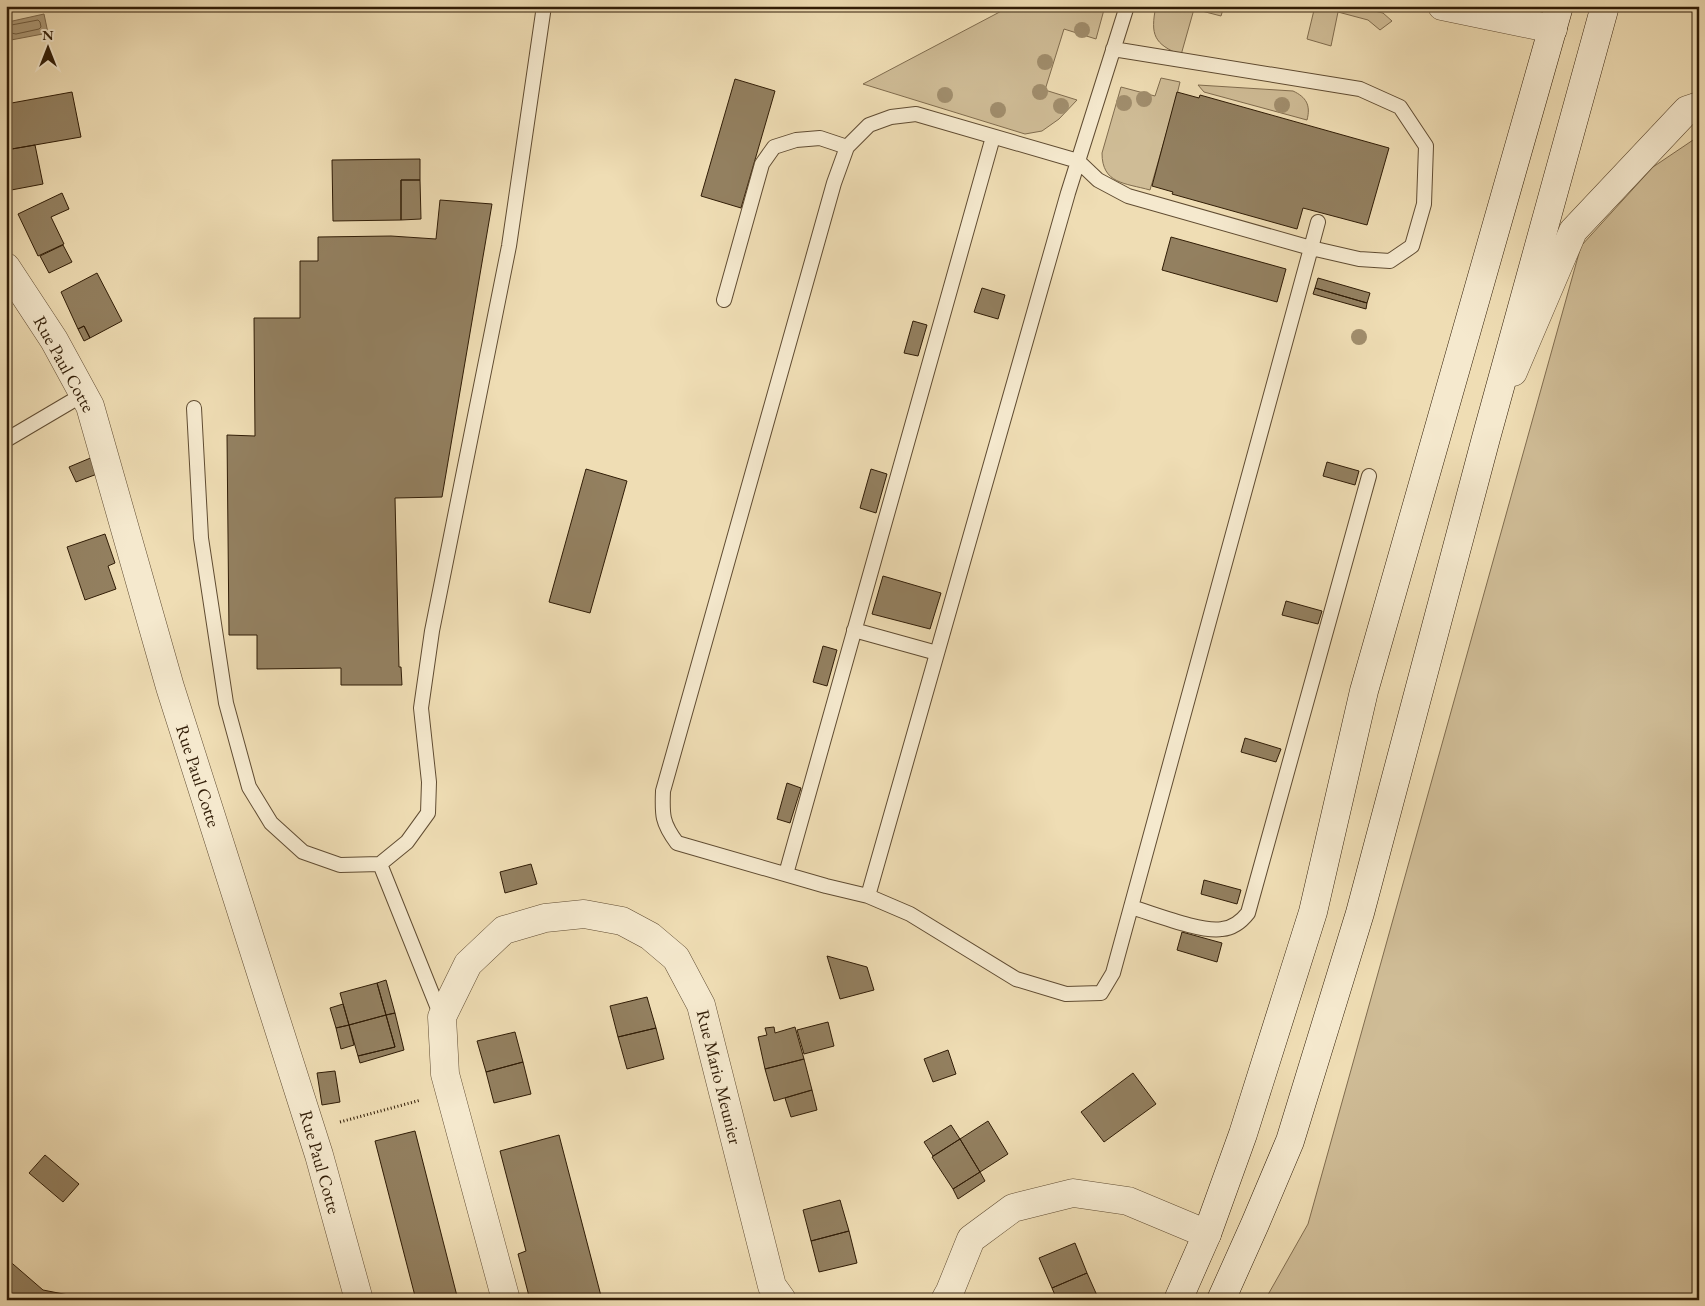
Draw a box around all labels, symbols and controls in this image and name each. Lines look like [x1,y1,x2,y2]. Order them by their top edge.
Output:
north arrow [22,22,72,72]
text: N [42,26,54,44]
street label: Rue Paul Cotte [29,312,100,416]
street label: Rue Paul Cotte [171,722,226,830]
street label: Rue Mario Meunier [692,1007,747,1147]
street label: Rue Paul Cotte [295,1107,346,1216]

